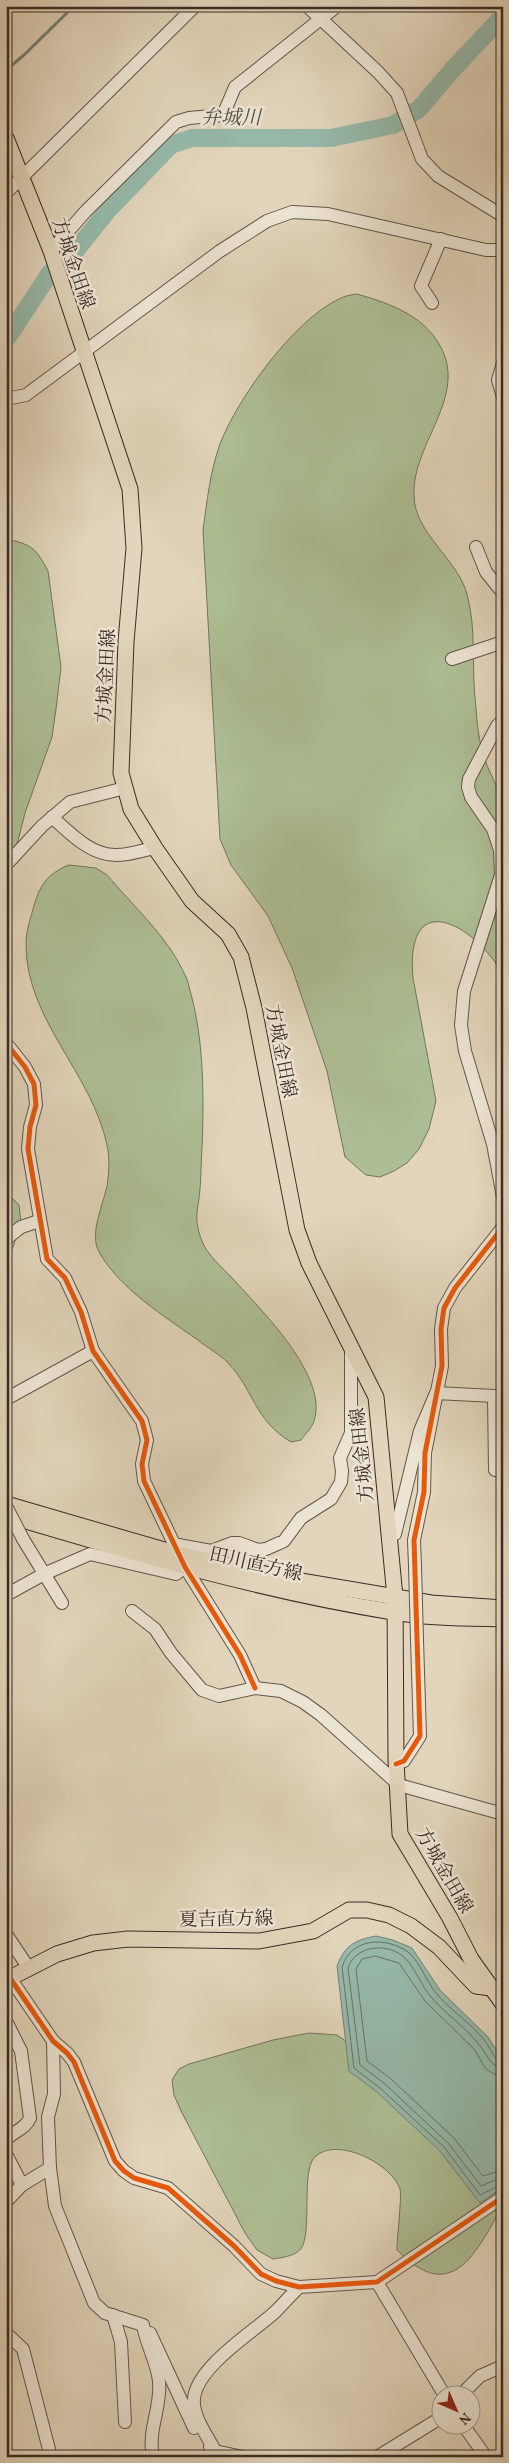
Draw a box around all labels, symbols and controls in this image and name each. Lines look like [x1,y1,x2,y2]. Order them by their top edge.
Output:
water label: 弁城川 [201,105,263,133]
street label: 方城金田線 [44,214,100,313]
street label: 方城金田線 [92,628,122,724]
street label: 方城金田線 [258,1002,302,1100]
street label: 方城金田線 [345,1406,381,1503]
street label: 田川直方線 [206,1542,305,1588]
street label: 方城金田線 [408,1823,478,1919]
street label: 夏吉直方線 [178,1906,274,1934]
north arrow [432,2386,482,2436]
text: N [454,2408,474,2428]

